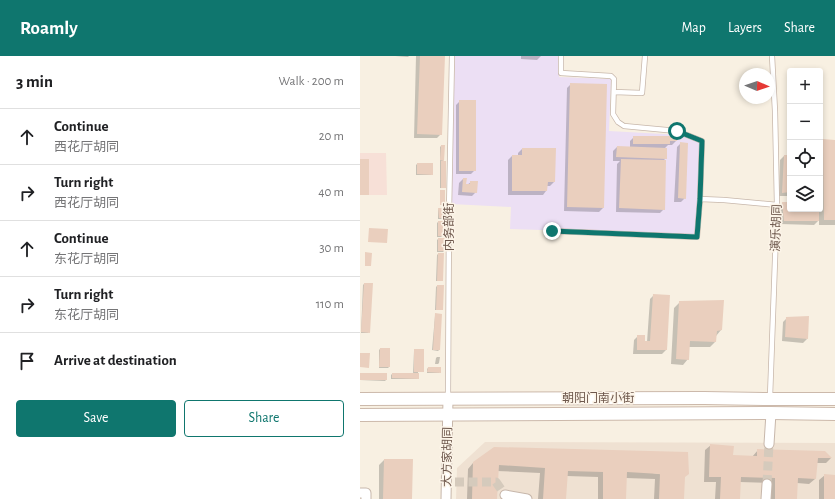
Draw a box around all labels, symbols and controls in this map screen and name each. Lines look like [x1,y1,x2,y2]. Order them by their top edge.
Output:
text: Roamly [20,19,78,38]
text: Map [681,21,706,35]
text: Layers [728,21,762,35]
text: Share [784,21,815,35]
north arrow [739,68,775,104]
map controls [787,68,823,212]
button: + [787,68,823,104]
text: 3 min [16,73,53,90]
text: Walk · 200 m [278,75,344,88]
button: − [787,104,823,140]
text: Continue [54,119,109,134]
route start [668,122,686,140]
icon: ahead [16,126,38,148]
text: 20 m [319,130,344,143]
button: locate [787,140,823,176]
text: 西花厅胡同 [54,141,119,154]
text: Turn right [54,175,113,190]
button: layers [787,176,823,212]
icon: right [16,182,38,204]
text: 40 m [318,186,344,199]
text: 西花厅胡同 [54,197,119,210]
street label: 内务部街 [442,203,455,251]
street label: 演乐胡同 [768,204,783,252]
route end [543,222,561,240]
text: Continue [54,231,109,246]
icon: ahead [16,238,38,260]
text: 30 m [319,242,344,255]
text: 东花厅胡同 [54,253,119,266]
text: Turn right [54,287,113,302]
icon: right [16,294,38,316]
text: 110 m [316,298,344,311]
text: 东花厅胡同 [54,309,119,322]
icon: arrive [16,350,38,372]
text: Arrive at destination [54,353,177,368]
street label: 朝阳门南小街 [562,391,634,404]
button: Save [16,400,176,437]
button: Share [184,400,344,437]
street label: 大方家胡同 [439,427,454,487]

